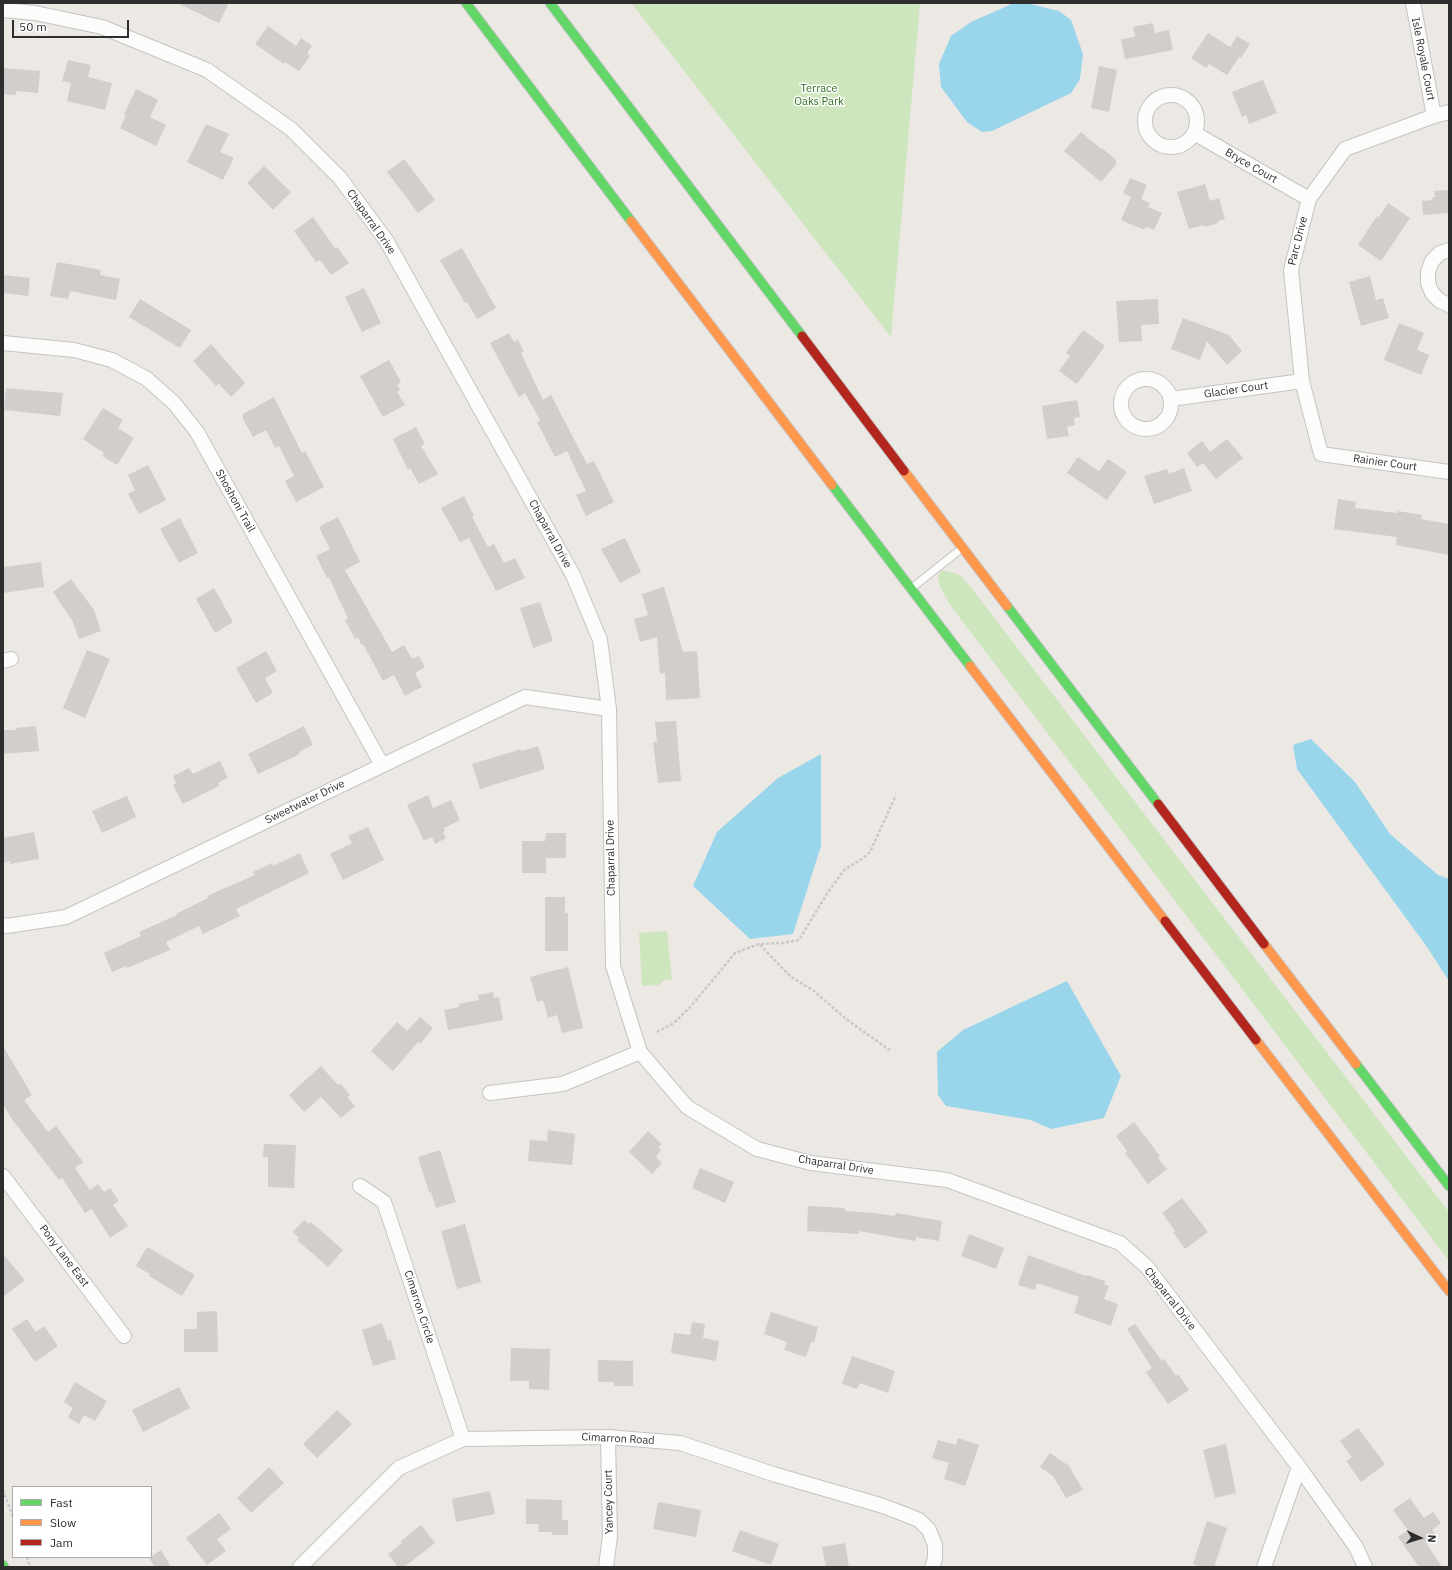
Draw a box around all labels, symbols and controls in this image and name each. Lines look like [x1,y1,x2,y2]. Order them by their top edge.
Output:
scale bar [14,12,131,38]
street label: Isle Royale Court [1408,16,1438,102]
text: 50 m [19,19,47,34]
park label: Terrace Oaks Park [794,82,844,108]
street label: Bryce Court [1223,146,1279,186]
street label: Chaparral Drive [344,187,398,257]
street label: Parc Drive [1286,215,1310,267]
street label: Glacier Court [1203,379,1269,401]
street label: Rainier Court [1352,452,1418,474]
street label: Shoshoni Trail [212,467,258,535]
street label: Chaparral Drive [526,497,574,571]
street label: Sweetwater Drive [263,777,347,827]
street label: Chaparral Drive [604,820,618,896]
street label: Chaparral Drive [797,1153,875,1177]
street label: Pony Lane East [36,1222,92,1290]
street label: Chaparral Drive [1141,1265,1199,1333]
street label: Cimarron Circle [401,1269,437,1345]
street label: Cimarron Road [581,1430,655,1448]
street label: Yancey Court [602,1469,616,1535]
legend [12,1486,152,1558]
text: Fast [50,1495,73,1510]
text: Slow [50,1515,76,1530]
north arrow [1400,1518,1440,1558]
text: N [1425,1534,1439,1543]
text: Jam [50,1535,73,1550]

